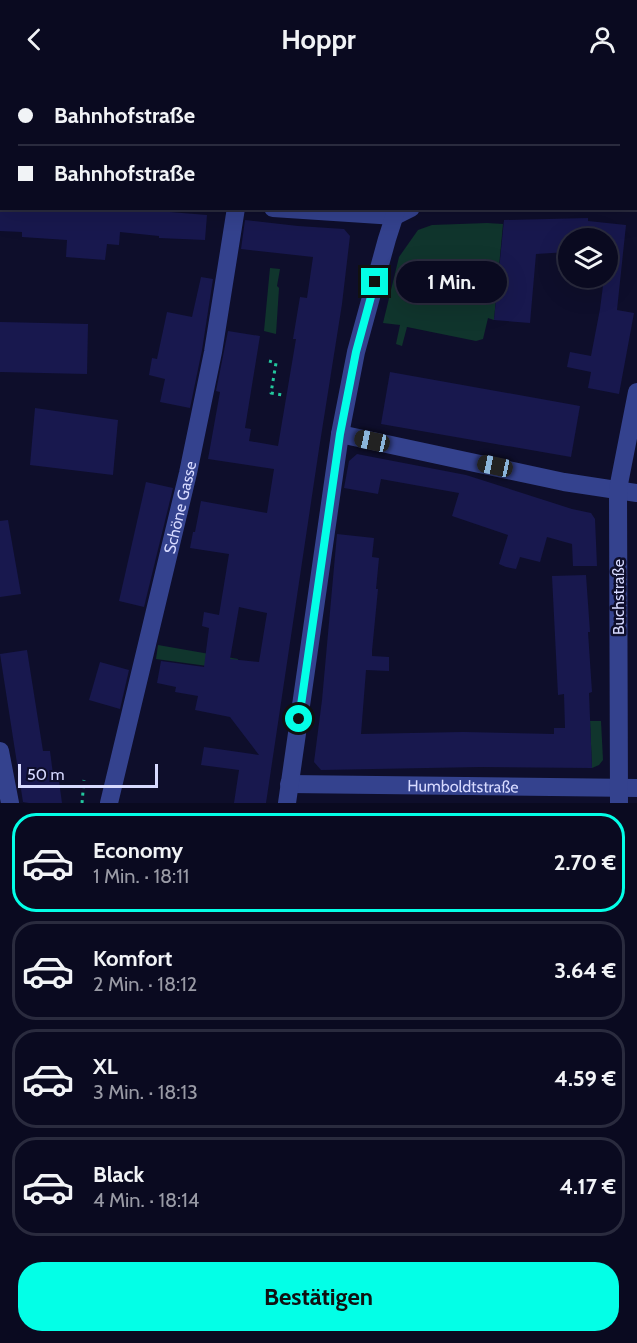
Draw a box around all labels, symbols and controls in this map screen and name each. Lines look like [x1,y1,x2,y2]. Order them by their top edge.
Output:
icon: back [18,23,51,56]
text: Hoppr [281,23,356,56]
icon: person [586,23,619,56]
text: Bahnhofstraße [54,102,195,129]
text: Bahnhofstraße [54,160,195,187]
map controls [558,228,618,288]
button: layers [558,228,618,288]
callout: 1 Min. [396,261,507,303]
route end [361,268,388,295]
text: 1 Min. [427,270,476,294]
car [353,428,391,454]
car [476,453,514,479]
street label: Schöne Gasse [160,459,200,556]
street label: Buchstraße [609,559,628,635]
route start [285,705,312,732]
scale bar [18,761,158,788]
text: 50 m [27,765,64,784]
street label: Humboldtstraße [407,776,519,796]
icon: car [21,836,75,890]
text: Economy [93,837,183,864]
text: 2.70 € [554,849,616,876]
text: 1 Min. · 18:11 [93,864,189,888]
icon: car [21,944,75,998]
text: Komfort [93,945,172,972]
text: 3.64 € [554,957,616,984]
text: 2 Min. · 18:12 [93,972,197,996]
icon: car [21,1052,75,1106]
text: XL [93,1053,118,1080]
text: 4.59 € [554,1065,616,1092]
text: 3 Min. · 18:13 [93,1080,198,1104]
icon: car [21,1160,75,1214]
text: Black [93,1161,144,1188]
text: 4.17 € [559,1173,616,1200]
text: 4 Min. · 18:14 [93,1188,199,1212]
button: Bestätigen [18,1262,619,1331]

